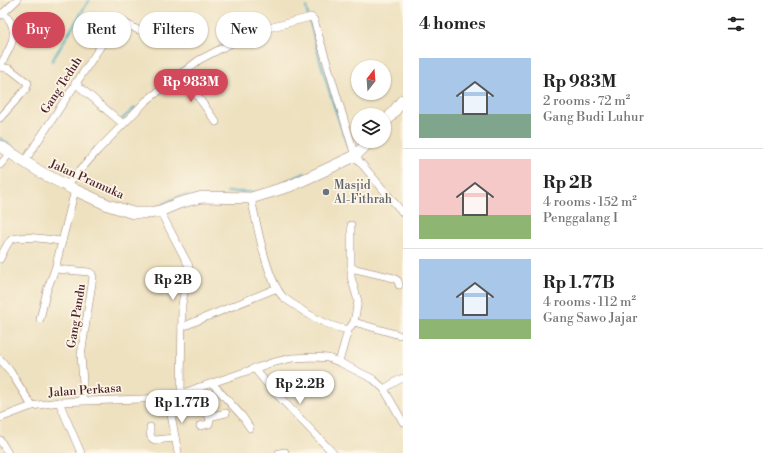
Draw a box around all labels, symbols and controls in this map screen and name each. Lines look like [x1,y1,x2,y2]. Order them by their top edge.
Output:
chip: Buy [12,12,65,48]
chip: Rent [73,12,131,48]
chip: Filters [139,12,208,48]
chip: New [216,12,271,48]
text: 4 homes [419,13,486,35]
icon: filters [725,13,747,35]
street label: Gang Teduh [37,54,85,117]
north arrow [351,60,391,100]
map controls [351,60,391,148]
pin: Rp 983M [154,69,228,103]
text: Rp 983M [543,71,617,93]
text: Rp 983M [163,74,219,90]
icon: home [451,74,499,122]
text: 2 rooms · 72 m² [543,93,630,109]
button: layers [351,108,391,148]
text: Gang Budi Luhur [543,109,644,125]
street label: Jalan Pramuka [46,156,127,203]
text: Rp 2B [543,172,593,194]
icon: home [451,175,499,223]
place label: Masjid Al-Fithrah [333,178,392,207]
marker: Masjid Al-Fithrah [321,187,331,197]
text: 4 rooms · 152 m² [543,194,637,210]
text: Penggalang I [543,210,618,226]
pin: Rp 2B [145,267,201,301]
text: Rp 2B [154,272,192,288]
text: Rp 1.77B [543,272,615,294]
icon: home [451,275,499,323]
street label: Gang Pandu [64,283,89,349]
text: 4 rooms · 112 m² [543,294,636,310]
text: Gang Sawo Jajar [543,310,638,326]
pin: Rp 2.2B [263,371,337,405]
text: Rp 2.2B [275,376,325,392]
street label: Jalan Perkasa [47,380,123,401]
pin: Rp 1.77B [141,390,223,424]
text: Rp 1.77B [155,395,209,411]

